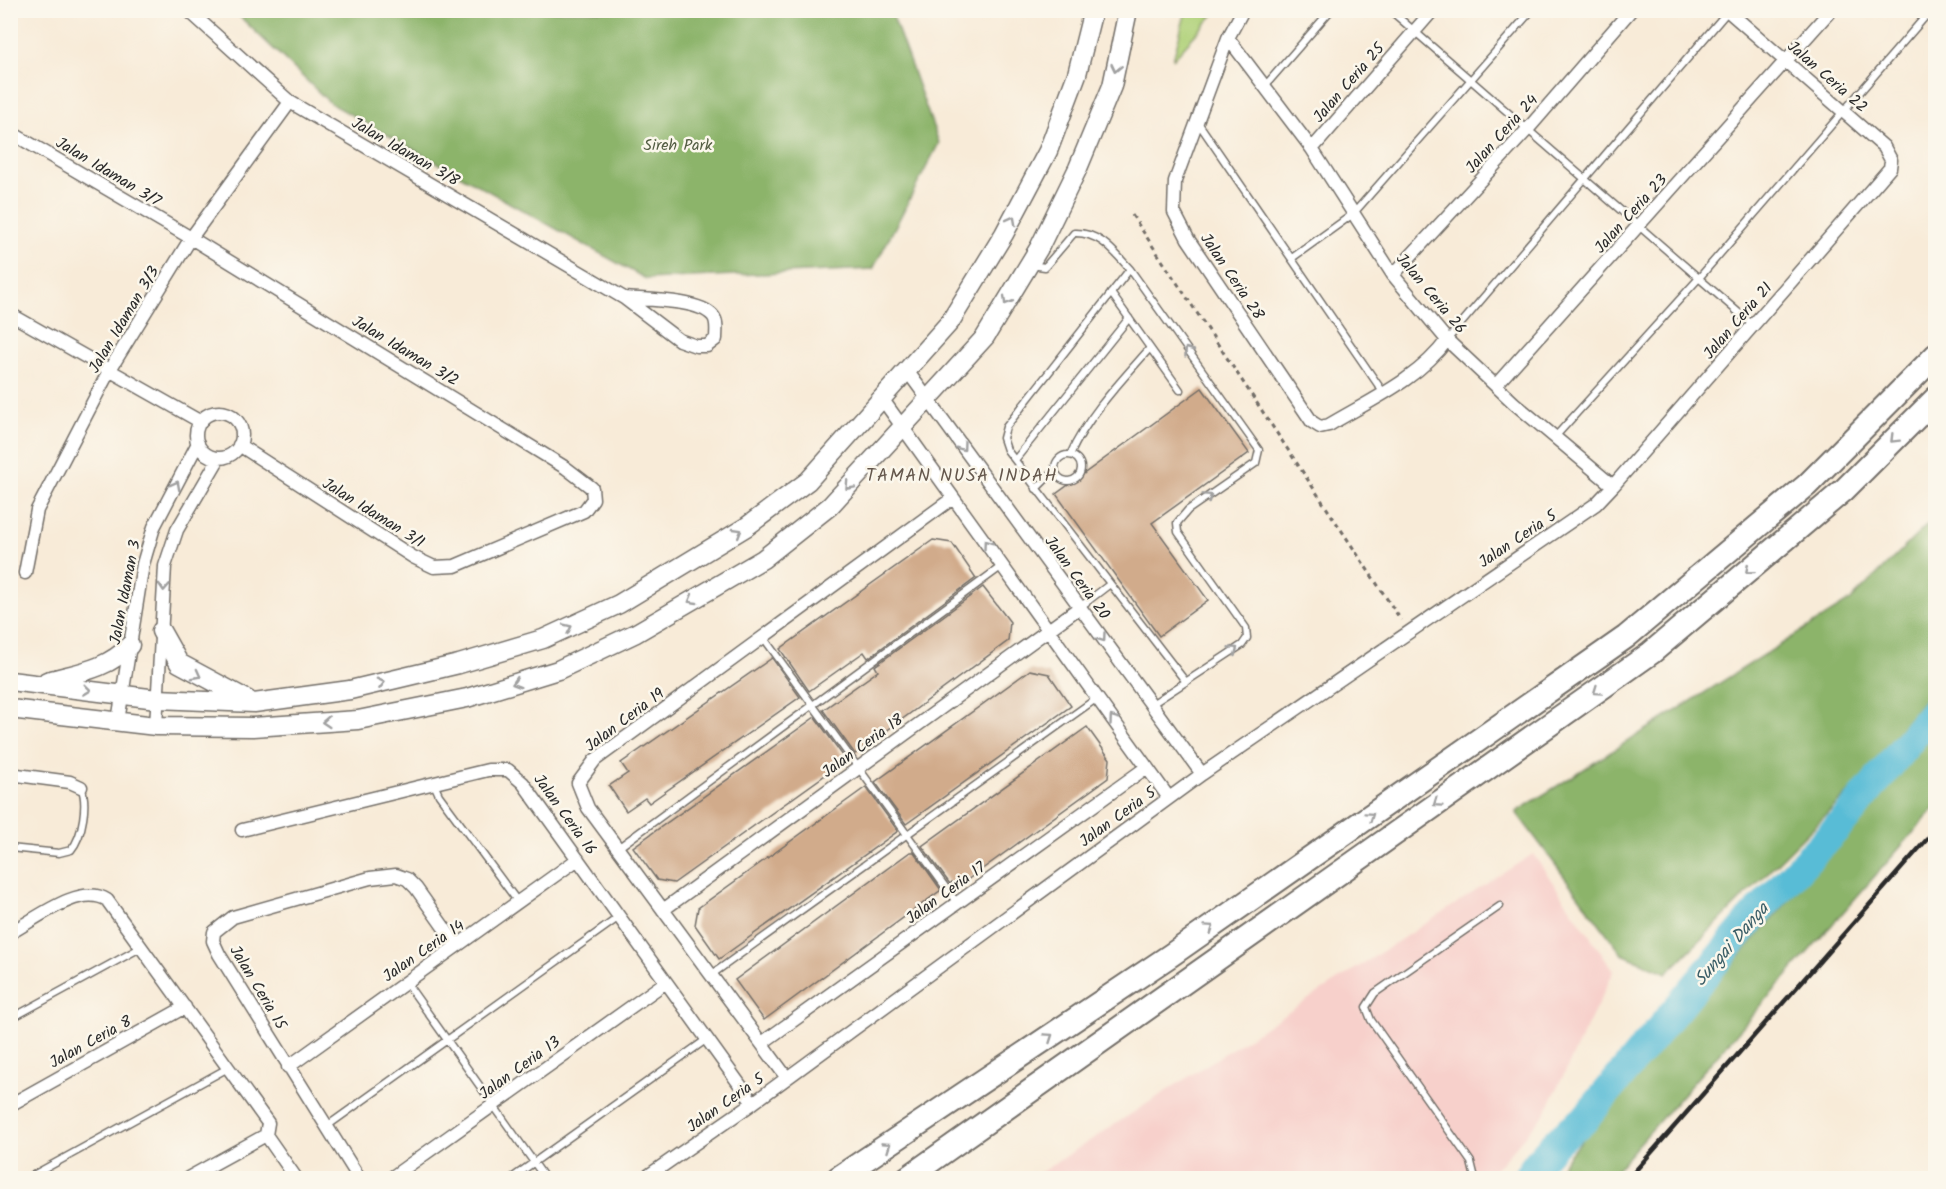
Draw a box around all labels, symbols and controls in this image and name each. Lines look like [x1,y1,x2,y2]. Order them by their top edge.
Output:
street label: Jalan Ceria 22 [1781,35,1873,119]
street label: Jalan Ceria 25 [1307,36,1392,129]
one-way arrow [1110,62,1123,72]
street label: Jalan Ceria 24 [1460,89,1545,179]
street label: Jalan Idaman 3/8 [346,111,464,194]
street label: Jalan Idaman 3/7 [51,131,166,214]
park label: Sireh Park [644,133,713,158]
street label: Jalan Ceria 23 [1588,169,1674,259]
one-way arrow [1005,216,1016,226]
street label: Jalan Ceria 28 [1193,228,1270,326]
street label: Jalan Ceria 26 [1389,248,1472,340]
street label: Jalan Idaman 3/3 [82,262,166,378]
street label: Jalan Ceria 21 [1697,277,1779,365]
one-way arrow [1003,295,1014,305]
street label: Jalan Idaman 3/2 [347,309,464,393]
one-way arrow [1184,346,1195,357]
one-way arrow [1891,432,1902,443]
one-way arrow [955,440,966,451]
district label: TAMAN NUSA INDAH [866,462,1058,491]
street label: Jalan Idaman 3/1 [317,472,429,555]
one-way arrow [845,479,856,489]
one-way arrow [169,481,180,491]
one-way arrow [1201,493,1212,504]
street label: Jalan Ceria 5 [1474,503,1563,575]
one-way arrow [732,528,742,540]
street label: Jalan Ceria 20 [1038,531,1116,625]
street label: Jalan Idaman 3 [103,538,148,647]
one-way arrow [983,540,994,551]
one-way arrow [1745,562,1756,573]
one-way arrow [157,582,170,591]
one-way arrow [688,593,698,605]
one-way arrow [562,623,573,635]
one-way arrow [1095,632,1106,643]
one-way arrow [1228,646,1239,657]
one-way arrow [191,668,201,679]
one-way arrow [511,676,522,688]
one-way arrow [376,677,386,690]
street label: Jalan Ceria 19 [580,682,670,758]
one-way arrow [83,683,92,696]
one-way arrow [1592,684,1603,695]
street label: Jalan Ceria 18 [817,708,909,784]
one-way arrow [321,715,331,728]
one-way arrow [1109,715,1120,726]
street label: Jalan Ceria 16 [527,769,603,861]
street label: Jalan Ceria 5 [1074,780,1163,854]
one-way arrow [1433,796,1444,807]
one-way arrow [1363,812,1374,823]
street label: Jalan Ceria 17 [901,855,992,931]
water label: Sungai Danga [1687,895,1778,993]
street label: Jalan Ceria 14 [378,914,470,989]
one-way arrow [1204,924,1215,935]
street label: Jalan Ceria 15 [223,941,294,1036]
street label: Jalan Ceria 8 [45,1009,137,1075]
street label: Jalan Ceria 13 [474,1030,566,1106]
one-way arrow [1042,1033,1053,1044]
street label: Jalan Ceria 5 [682,1066,771,1139]
one-way arrow [880,1142,891,1153]

